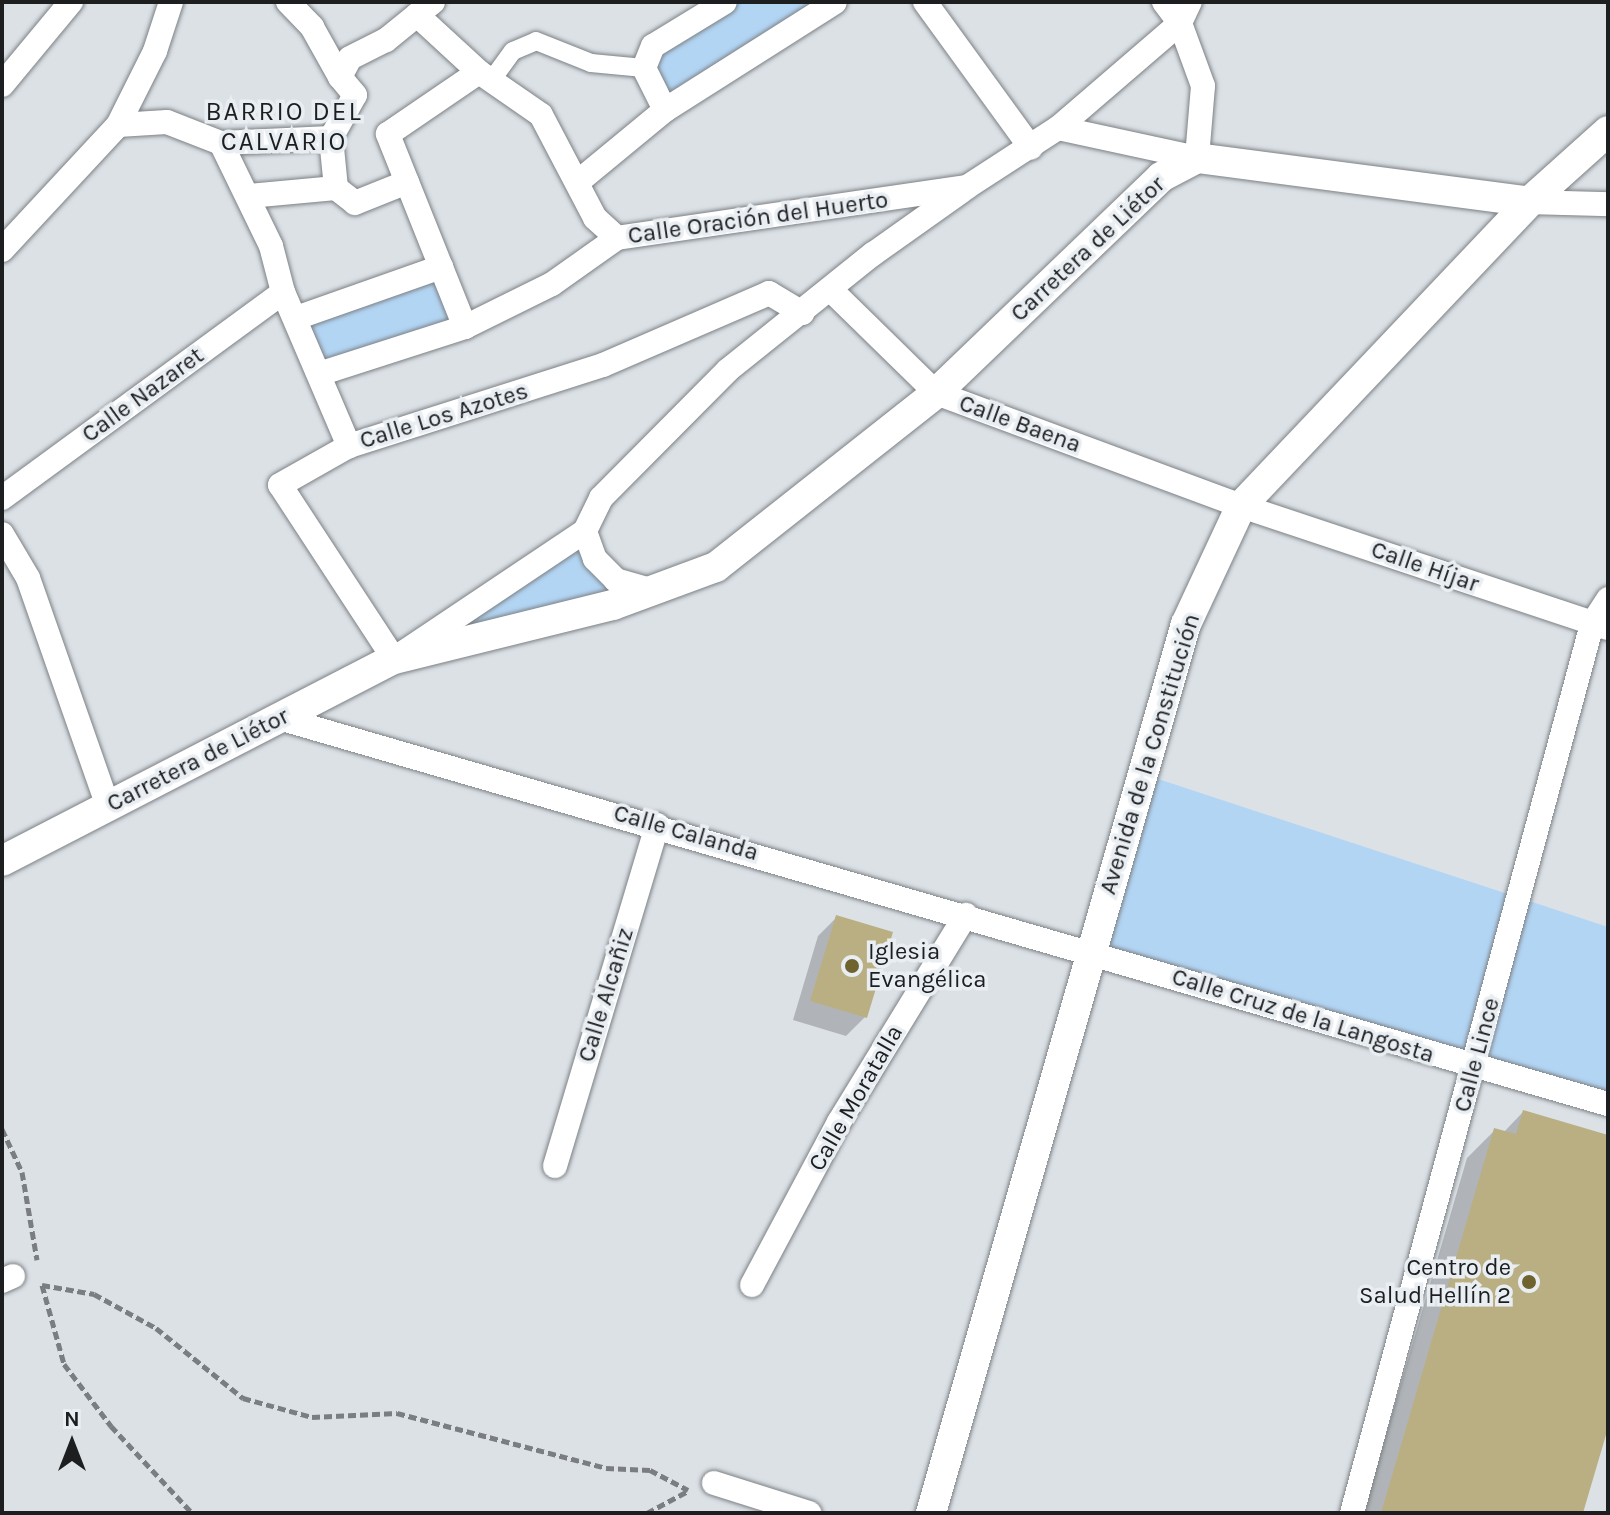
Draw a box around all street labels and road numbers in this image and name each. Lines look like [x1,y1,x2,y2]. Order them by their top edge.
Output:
street label: Carretera de Liétor [1005,170,1171,328]
street label: Calle Oración del Huerto [626,185,890,251]
street label: Calle Nazaret [76,341,210,449]
street label: Calle Los Azotes [356,377,532,455]
street label: Calle Baena [955,389,1085,459]
street label: Calle Híjar [1367,535,1483,599]
street label: Avenida de la Constitución [1094,610,1206,898]
street label: Carretera de Liétor [102,702,294,818]
street label: Calle Calanda [610,799,762,867]
street label: Calle Alcañiz [572,925,640,1065]
street label: Calle Cruz de la Langosta [1168,962,1438,1070]
street label: Calle Lince [1448,995,1506,1115]
street label: Calle Moratalla [803,1020,909,1176]

